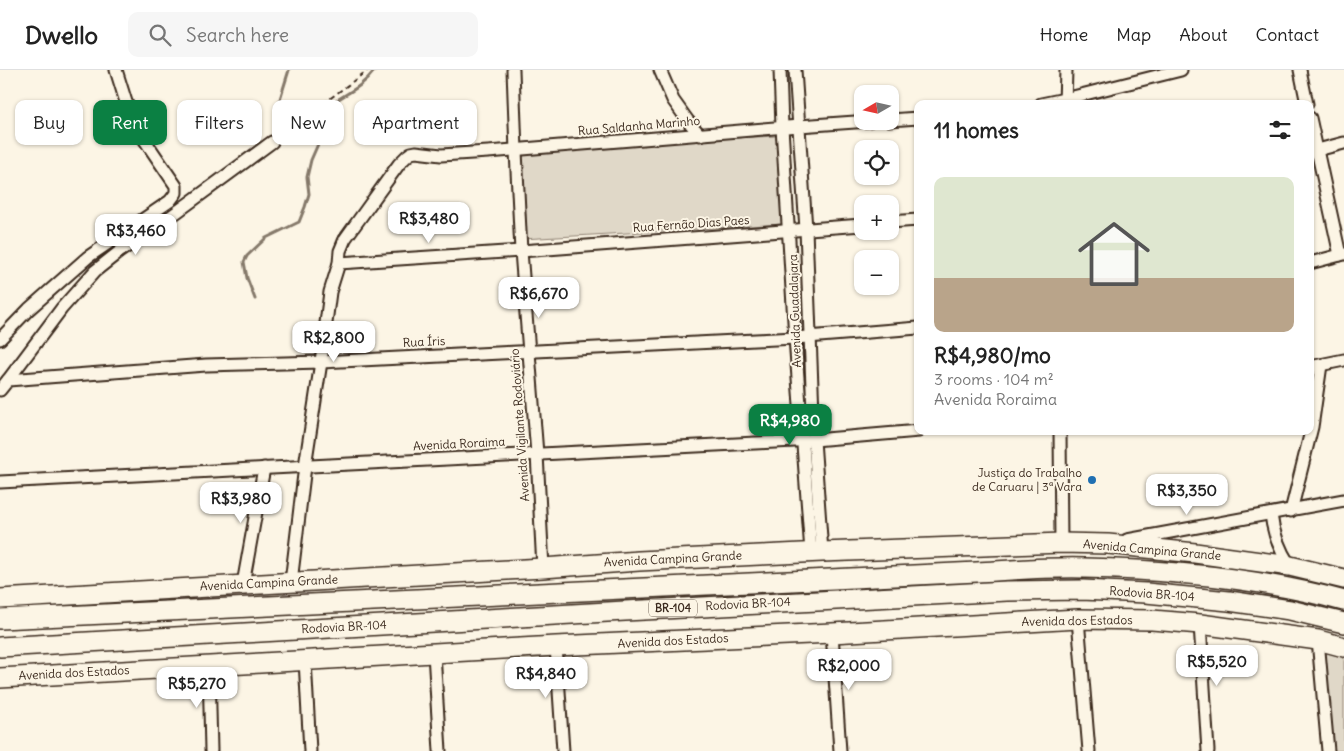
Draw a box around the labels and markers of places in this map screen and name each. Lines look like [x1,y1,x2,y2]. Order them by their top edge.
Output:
pin: R$3,480 [383,202,475,244]
pin: R$3,460 [90,214,182,256]
pin: R$6,670 [493,276,585,319]
pin: R$2,800 [288,320,380,363]
pin: R$4,980 [744,404,836,446]
place label: Justiça do Trabalho de Caruaru | 3ª Vara [972,465,1082,494]
marker: Justiça do Trabalho de Caruaru | 3ª Vara [1086,474,1098,486]
pin: R$3,350 [1141,474,1233,516]
pin: R$3,980 [195,482,287,524]
pin: R$5,520 [1171,644,1263,687]
pin: R$2,000 [803,648,895,691]
pin: R$4,840 [500,656,592,699]
pin: R$5,270 [151,666,243,709]

